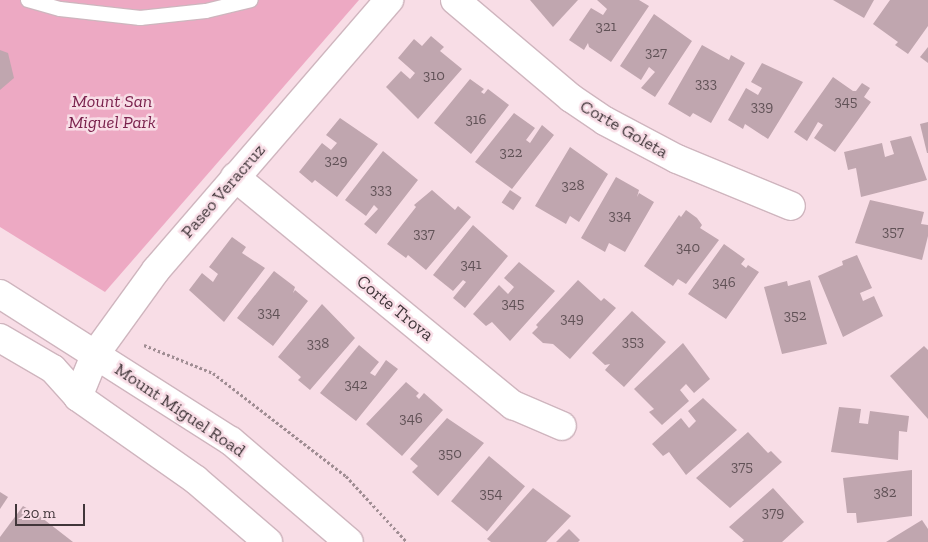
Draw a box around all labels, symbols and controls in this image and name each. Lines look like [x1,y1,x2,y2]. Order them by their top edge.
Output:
house number: 321 [596,18,616,36]
house number: 327 [645,44,667,62]
house number: 310 [423,67,445,85]
house number: 333 [695,75,717,93]
park label: Mount San Miguel Park [68,91,156,134]
house number: 345 [834,93,858,111]
street label: Corte Goleta [576,95,672,163]
house number: 339 [751,98,773,116]
house number: 316 [465,111,487,129]
street label: Paseo Veracruz [176,139,270,243]
house number: 322 [500,144,522,162]
house number: 329 [324,152,348,170]
house number: 328 [561,177,585,195]
house number: 333 [370,181,392,199]
house number: 334 [609,207,631,225]
house number: 357 [882,223,904,241]
house number: 337 [413,225,435,243]
house number: 340 [676,239,700,257]
house number: 341 [460,256,482,274]
street label: Corte Trova [352,270,438,346]
house number: 346 [712,274,736,292]
house number: 345 [501,295,525,313]
house number: 334 [258,304,280,322]
house number: 352 [784,307,806,325]
house number: 349 [560,310,584,328]
house number: 353 [622,333,644,351]
house number: 338 [307,335,329,353]
street label: Mount Miguel Road [111,358,249,462]
house number: 342 [344,376,368,394]
house number: 346 [399,410,423,428]
house number: 350 [438,445,462,463]
house number: 375 [731,458,753,476]
house number: 382 [873,484,897,502]
house number: 354 [479,485,503,503]
scale bar [18,494,88,526]
text: 20 m [23,504,56,522]
house number: 379 [762,504,784,522]

